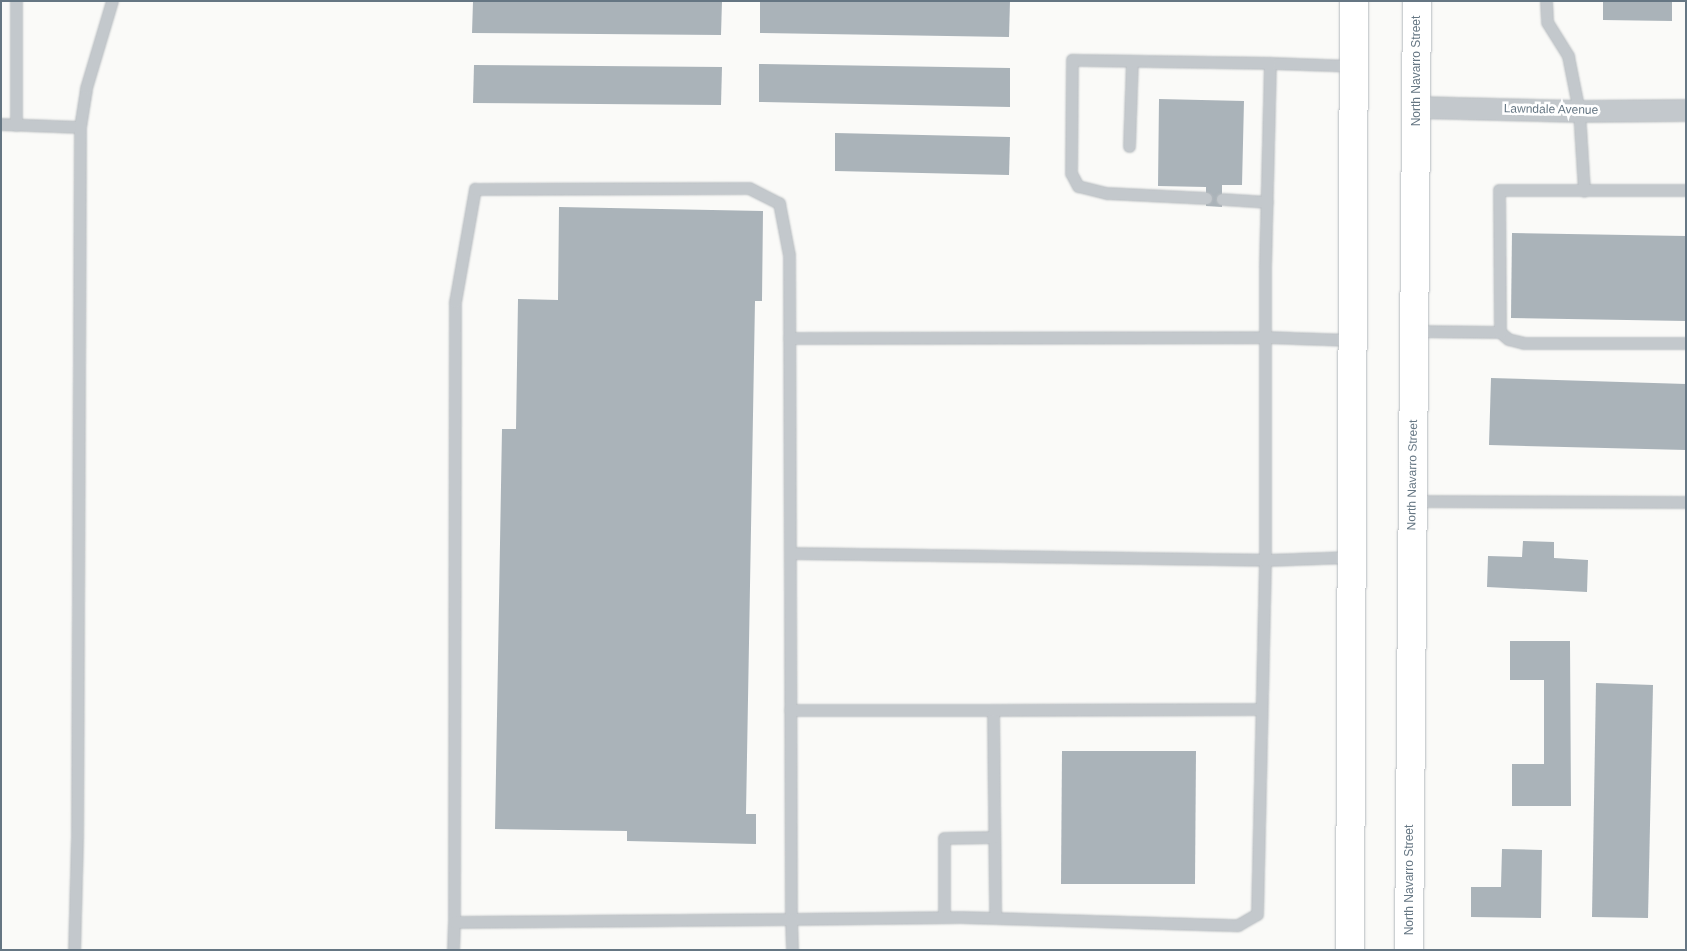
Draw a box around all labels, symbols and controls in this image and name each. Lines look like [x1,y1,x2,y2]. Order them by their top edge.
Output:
street label: North Navarro Street [1410,16,1424,126]
street label: Lawndale Avenue [1503,102,1599,118]
street label: North Navarro Street [1405,420,1421,530]
street label: North Navarro Street [1403,825,1417,935]

